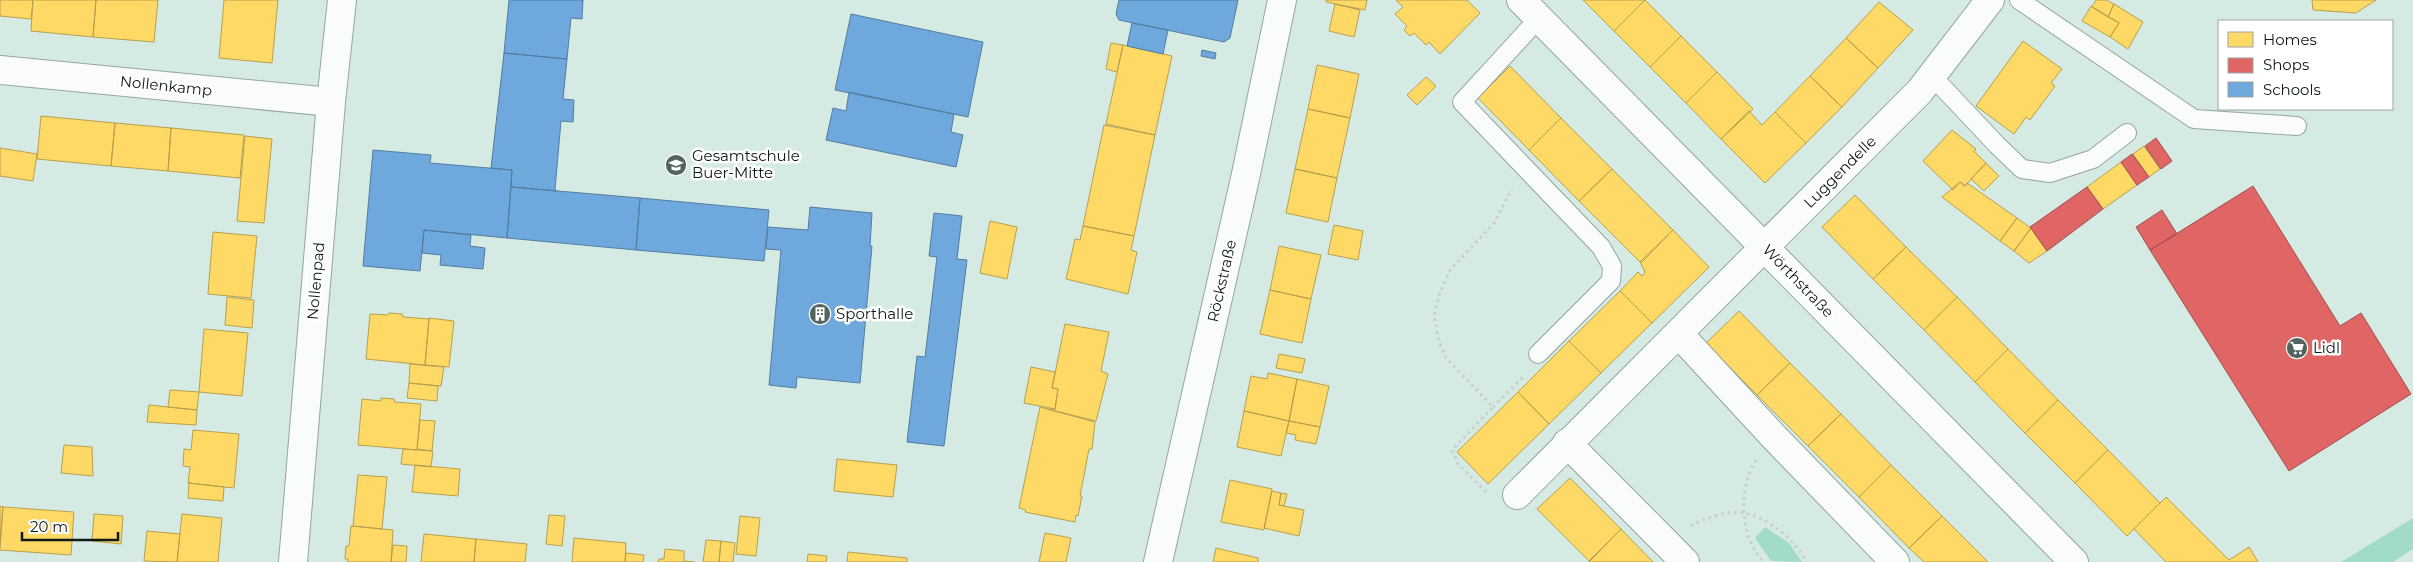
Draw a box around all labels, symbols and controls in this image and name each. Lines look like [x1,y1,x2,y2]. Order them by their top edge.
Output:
legend [2218,20,2393,110]
text: Homes [2263,30,2317,49]
text: Shops [2263,55,2309,74]
street label: Nollenkamp [119,71,213,100]
text: Schools [2263,80,2321,99]
street label: Luggendelle [1799,131,1880,212]
place label: Gesamtschule Buer-Mitte [692,146,800,182]
school or university icon: Gesamtschule Buer-Mitte [664,153,688,177]
street label: Röckstraße [1203,238,1240,324]
street label: Wörthstraße [1759,240,1838,321]
street label: Nollenpad [303,241,328,321]
building icon: Sporthalle [808,302,832,326]
place label: Sporthalle [836,304,913,323]
supermarket icon: Lidl [2285,336,2309,360]
place label: Lidl [2313,338,2340,357]
scale bar [22,510,119,542]
text: 20 m [30,517,68,536]

